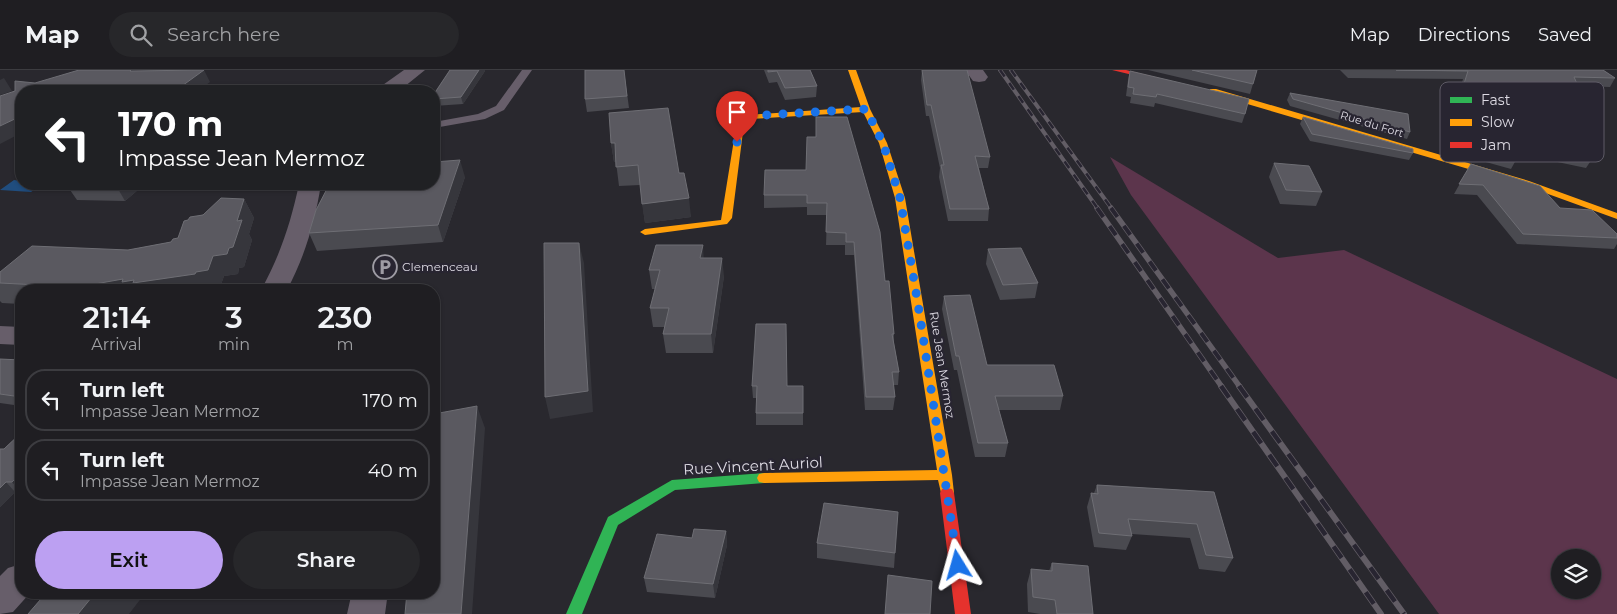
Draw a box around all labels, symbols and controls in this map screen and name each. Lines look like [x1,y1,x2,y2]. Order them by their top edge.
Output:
search box [109,12,459,57]
text: Map [25,20,79,49]
icon: search [127,21,155,49]
text: Search here [167,23,280,46]
text: Map [1350,24,1390,46]
text: Directions [1418,24,1510,46]
text: Saved [1538,24,1592,46]
legend [1440,82,1604,162]
pin [716,91,758,142]
text: Fast [1481,91,1511,109]
icon: arrive [723,98,751,126]
text: 170 m [118,102,223,145]
icon: left [35,105,100,170]
street label: Rue du Fort [1339,108,1406,140]
text: Slow [1481,113,1515,131]
text: Jam [1480,136,1511,154]
text: Impasse Jean Mermoz [118,145,365,172]
parking icon: Clemenceau [372,254,398,280]
place label: Clemenceau [402,259,478,274]
text: 21:14 [82,299,150,336]
text: 3 [225,299,243,336]
text: 230 [317,299,373,336]
street label: Rue Jean Mermoz [927,310,958,420]
text: Arrival [91,335,142,354]
text: min [218,335,250,354]
text: m [337,335,353,354]
text: Turn left [80,379,165,402]
icon: left [37,386,65,414]
text: 170 m [363,389,418,412]
text: Impasse Jean Mermoz [80,402,260,421]
text: Turn left [80,449,165,472]
street label: Rue Vincent Auriol [683,452,823,479]
icon: left [37,456,65,484]
text: 40 m [368,459,418,482]
text: Impasse Jean Mermoz [80,472,260,491]
button: Exit [35,531,223,589]
button: Share [233,531,420,589]
position arrow [931,538,983,590]
map controls [1551,549,1601,599]
button: layers [1551,549,1601,599]

